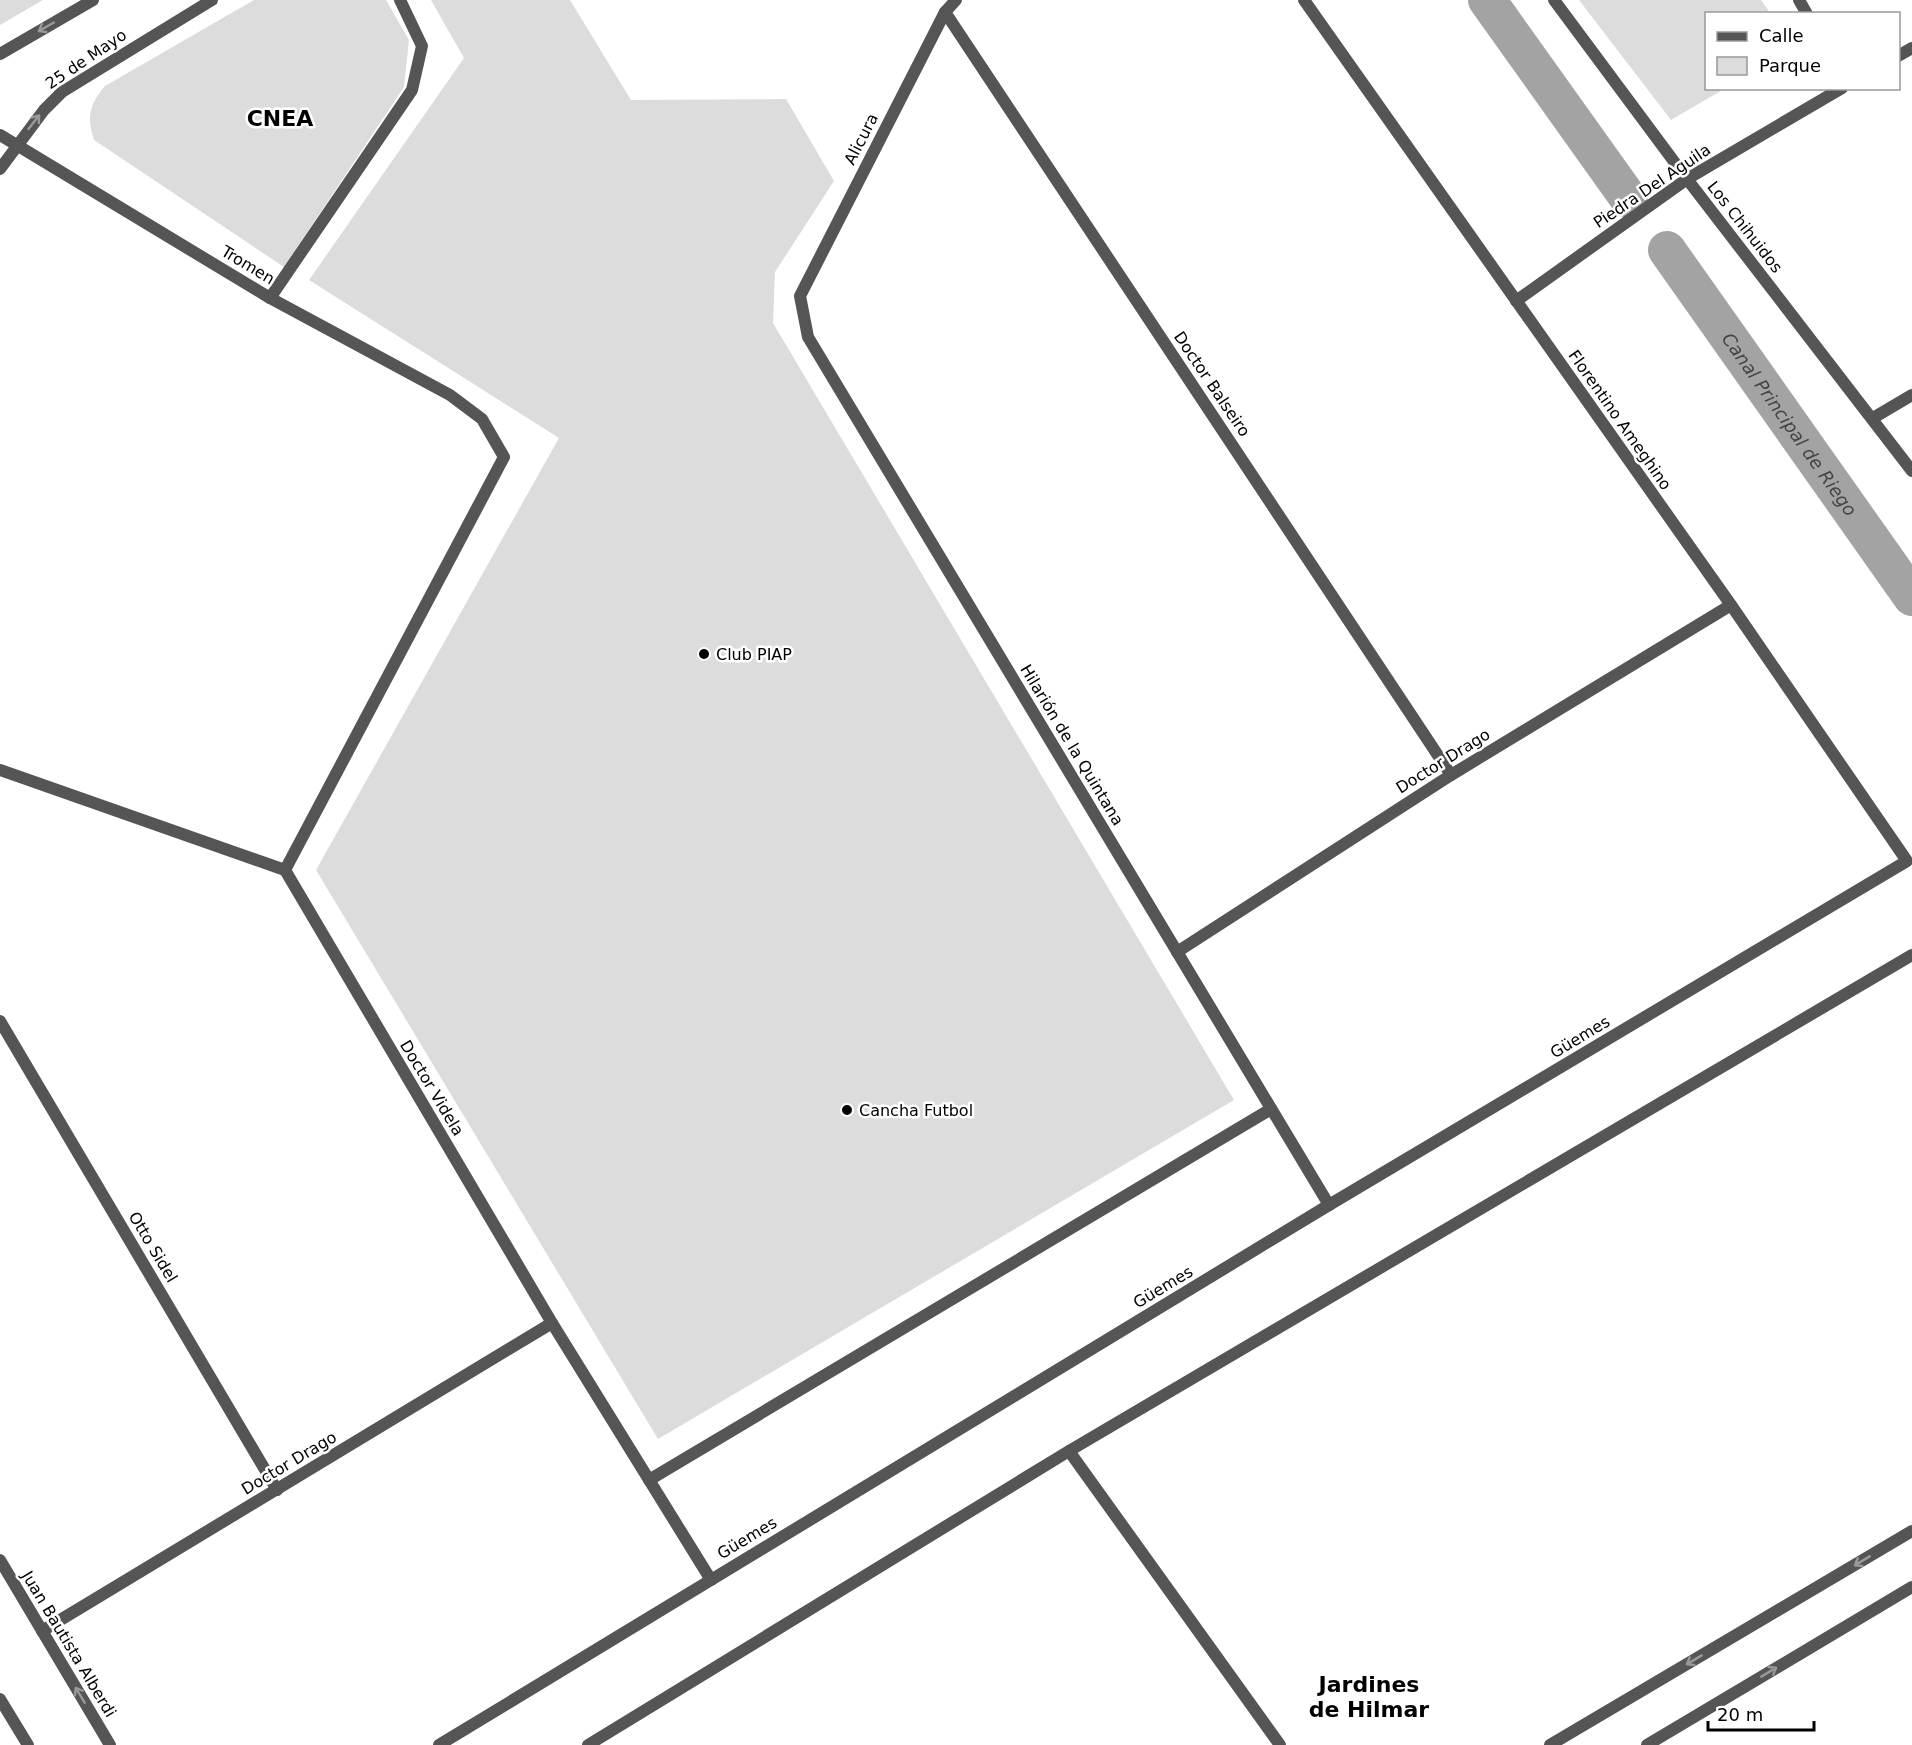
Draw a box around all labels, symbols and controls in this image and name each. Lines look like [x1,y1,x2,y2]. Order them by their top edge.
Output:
legend [1705,12,1900,90]
one-way arrow [38,22,56,33]
street label: 25 de Mayo [42,25,130,93]
text: Calle [1759,25,1804,46]
text: Parque [1759,55,1821,76]
district label: CNEA [247,106,313,131]
street label: Alicura [840,110,882,168]
one-way arrow [28,114,41,130]
street label: Piedra Del Aguila [1590,140,1714,232]
street label: Los Chihuidos [1703,178,1787,276]
street label: Tromen [217,241,278,288]
street label: Doctor Balseiro [1170,328,1254,440]
water label: Canal Principal de Riego [1718,329,1862,519]
street label: Florentino Ameghino [1564,346,1676,494]
place label: Club PIAP [716,645,792,664]
marker: Club PIAP [697,647,711,661]
street label: Hilarión de la Quintana [1016,661,1128,829]
street label: Doctor Drago [1392,725,1494,797]
street label: Güemes [1547,1012,1613,1062]
street label: Doctor Videla [396,1037,468,1139]
place label: Cancha Futbol [859,1101,973,1120]
marker: Cancha Futbol [840,1103,854,1117]
street label: Otto Sidel [124,1208,182,1286]
street label: Güemes [1130,1262,1196,1312]
street label: Doctor Drago [238,1427,340,1499]
street label: Güemes [714,1513,780,1563]
one-way arrow [1854,1555,1871,1567]
street label: Juan Bautista Alberdi [17,1567,120,1721]
one-way arrow [1686,1654,1703,1666]
one-way arrow [1760,1665,1777,1677]
district label: Jardines de Hilmar [1309,1672,1429,1722]
one-way arrow [74,1687,86,1704]
scale bar [1708,1694,1814,1732]
text: 20 m [1717,1704,1763,1725]

